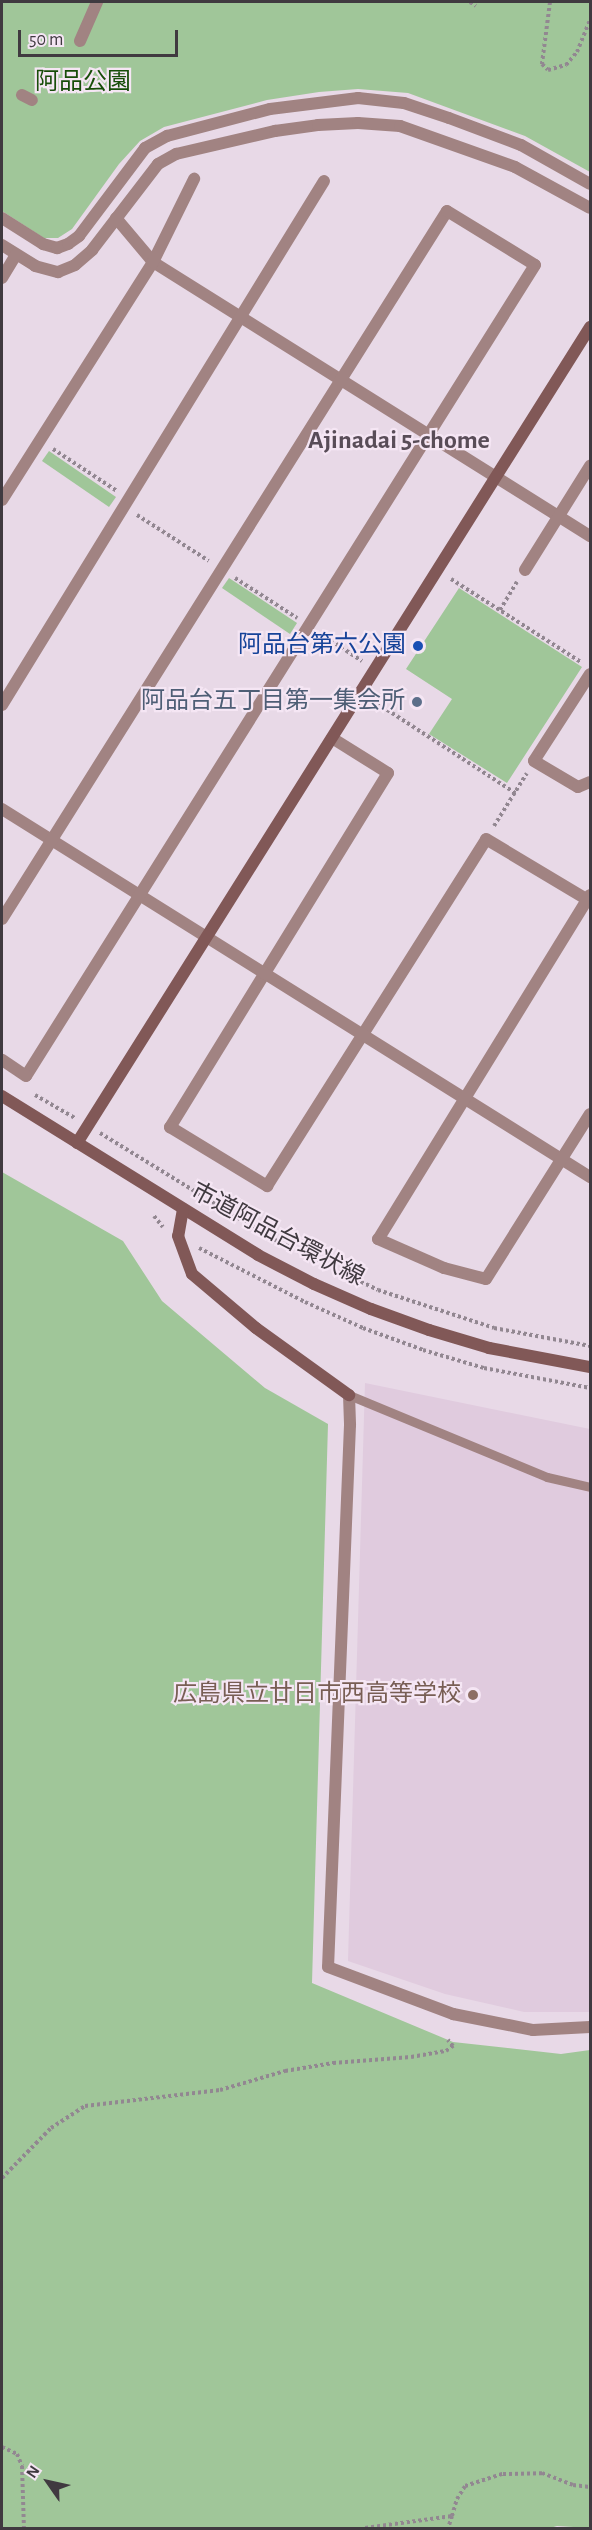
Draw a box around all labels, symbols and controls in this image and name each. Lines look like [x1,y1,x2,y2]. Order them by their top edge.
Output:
scale bar [21,18,182,56]
text: 50 m [29,31,63,49]
park label: 阿品公園 [35,69,131,97]
district label: Ajinadai 5-chome [308,425,490,457]
place label: 阿品台第六公園 [238,632,406,660]
marker: 阿品台第六公園 [411,639,425,653]
place label: 阿品台五丁目第一集会所 [141,688,405,716]
marker: 阿品台五丁目第一集会所 [410,695,424,709]
street label: 市道阿品台環状線 [185,1177,369,1293]
place label: 広島県立廿日市西高等学校 [173,1681,461,1709]
marker: 広島県立廿日市西高等学校 [466,1688,480,1702]
north arrow [18,2452,78,2512]
text: N [23,2463,43,2481]

